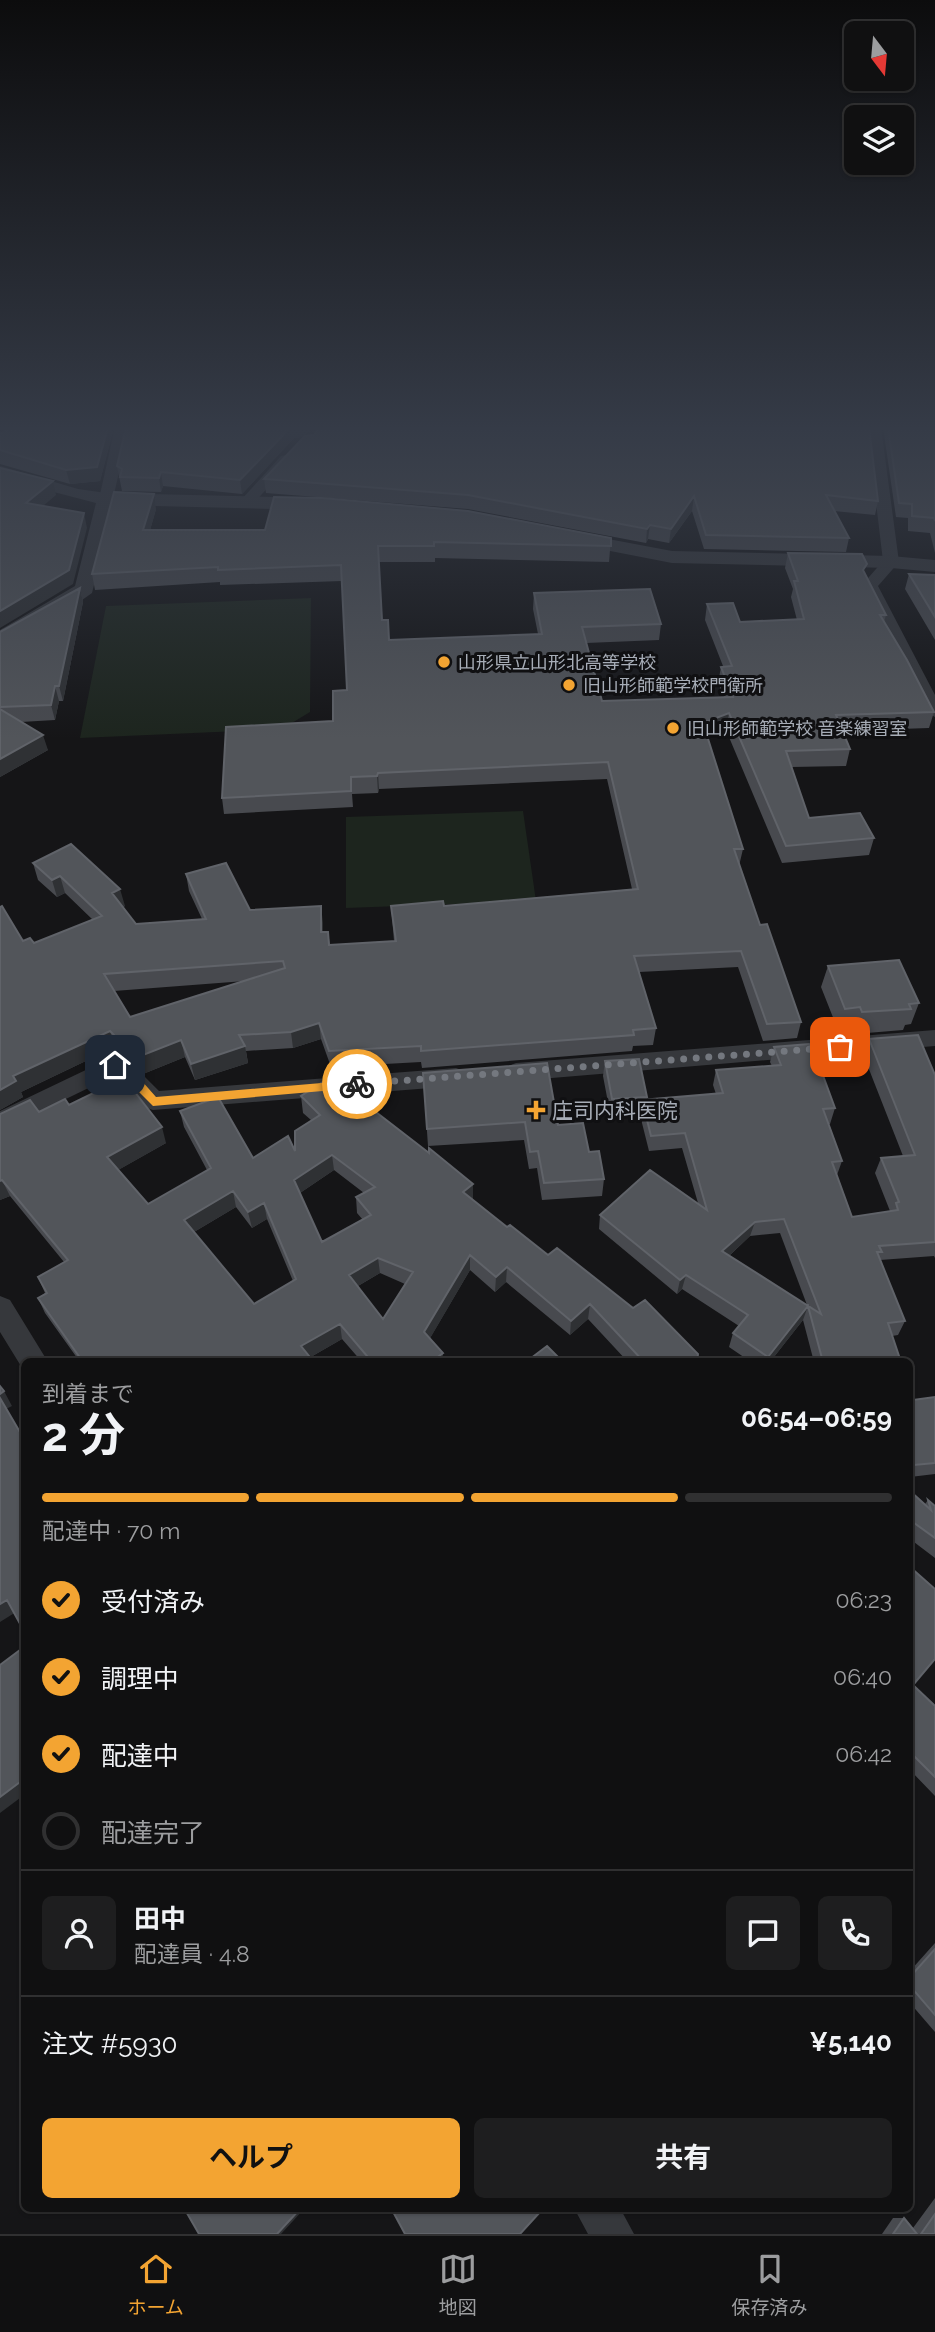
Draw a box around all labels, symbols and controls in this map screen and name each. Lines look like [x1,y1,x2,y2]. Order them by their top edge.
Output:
north arrow [844,21,914,91]
map controls [844,21,914,175]
button: layers [844,105,914,175]
place label: 山形県立山形北高等学校 [458,652,656,673]
marker: 山形県立山形北高等学校 [436,654,452,670]
place label: 旧山形師範学校門衛所 [583,675,763,696]
marker: 旧山形師範学校門衛所 [561,677,577,693]
place label: 旧山形師範学校 音楽練習室 [687,718,908,739]
marker: 旧山形師範学校 音楽練習室 [665,720,681,736]
pin [810,1017,870,1077]
icon: bag [821,1028,859,1066]
pin [85,1035,145,1095]
icon: home [96,1046,134,1084]
courier [322,1049,392,1119]
icon: bike [338,1065,376,1103]
place label: 庄司内科医院 [552,1098,678,1123]
marker: 庄司内科医院 [526,1100,546,1120]
text: 到着まで [42,1380,134,1407]
text: 06:54–06:59 [741,1403,892,1433]
text: 2 分 [42,1408,125,1462]
text: 配達中 · 70 m [42,1517,180,1544]
icon: check [42,1581,80,1619]
text: 06:23 [835,1586,892,1613]
text: 受付済み [101,1587,205,1617]
icon: check [42,1658,80,1696]
text: 06:40 [833,1663,892,1690]
text: 調理中 [101,1664,179,1694]
icon: check [42,1735,80,1773]
text: 06:42 [835,1740,892,1767]
text: 配達中 [101,1741,179,1771]
text: 配達完了 [101,1818,205,1848]
button: person [42,1896,116,1970]
button: chat [726,1896,800,1970]
button: phone [818,1896,892,1970]
text: 田中 [134,1904,186,1934]
text: 配達員 · 4.8 [134,1940,250,1967]
text: ¥5,140 [809,2027,892,2057]
text: 注文 #5930 [42,2029,178,2059]
button: ヘルプ [42,2118,460,2198]
button: 共有 [474,2118,892,2198]
tab: ホーム [127,2250,184,2319]
tab: 地図 [439,2250,477,2319]
tab: 保存済み [732,2250,808,2319]

